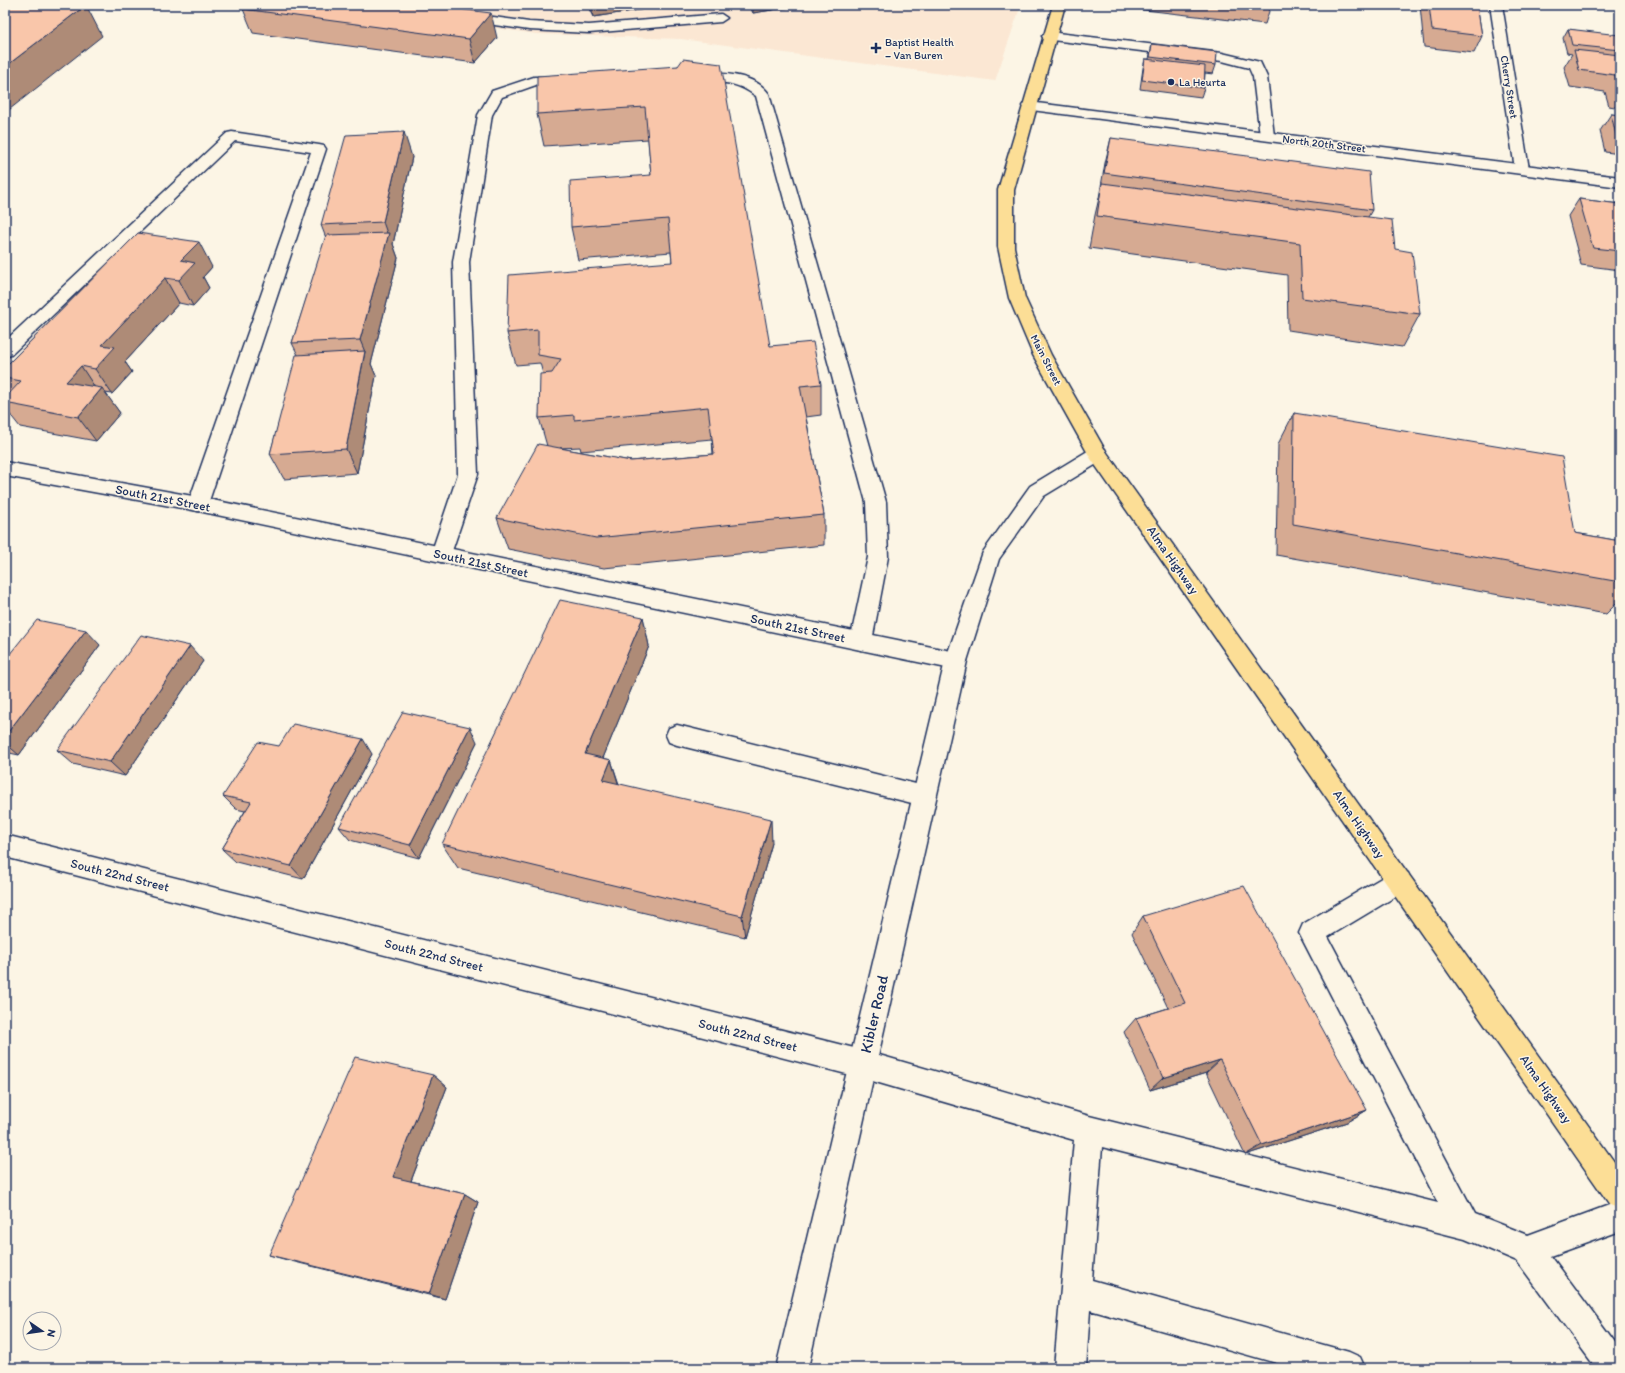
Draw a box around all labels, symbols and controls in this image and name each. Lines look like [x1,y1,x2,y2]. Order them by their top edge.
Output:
place label: Baptist Health – Van Buren [885,36,954,62]
marker: Baptist Health – Van Buren [870,42,882,54]
street label: Cherry Street [1498,55,1520,119]
place label: La Heurta [1179,76,1226,89]
marker: La Heurta [1166,77,1176,87]
street label: North 20th Street [1282,132,1366,156]
street label: Main Street [1028,332,1064,388]
street label: South 21st Street [114,481,212,515]
street label: Alma Highway [1144,523,1202,597]
street label: South 21st Street [432,546,530,580]
street label: South 21st Street [749,611,847,645]
street label: Alma Highway [1330,787,1388,861]
street label: South 22nd Street [69,855,171,895]
street label: South 22nd Street [383,935,485,975]
street label: Kibler Road [856,973,892,1055]
street label: South 22nd Street [697,1015,799,1055]
street label: Alma Highway [1517,1052,1575,1126]
north arrow [22,1311,62,1351]
text: N [44,1328,58,1338]

